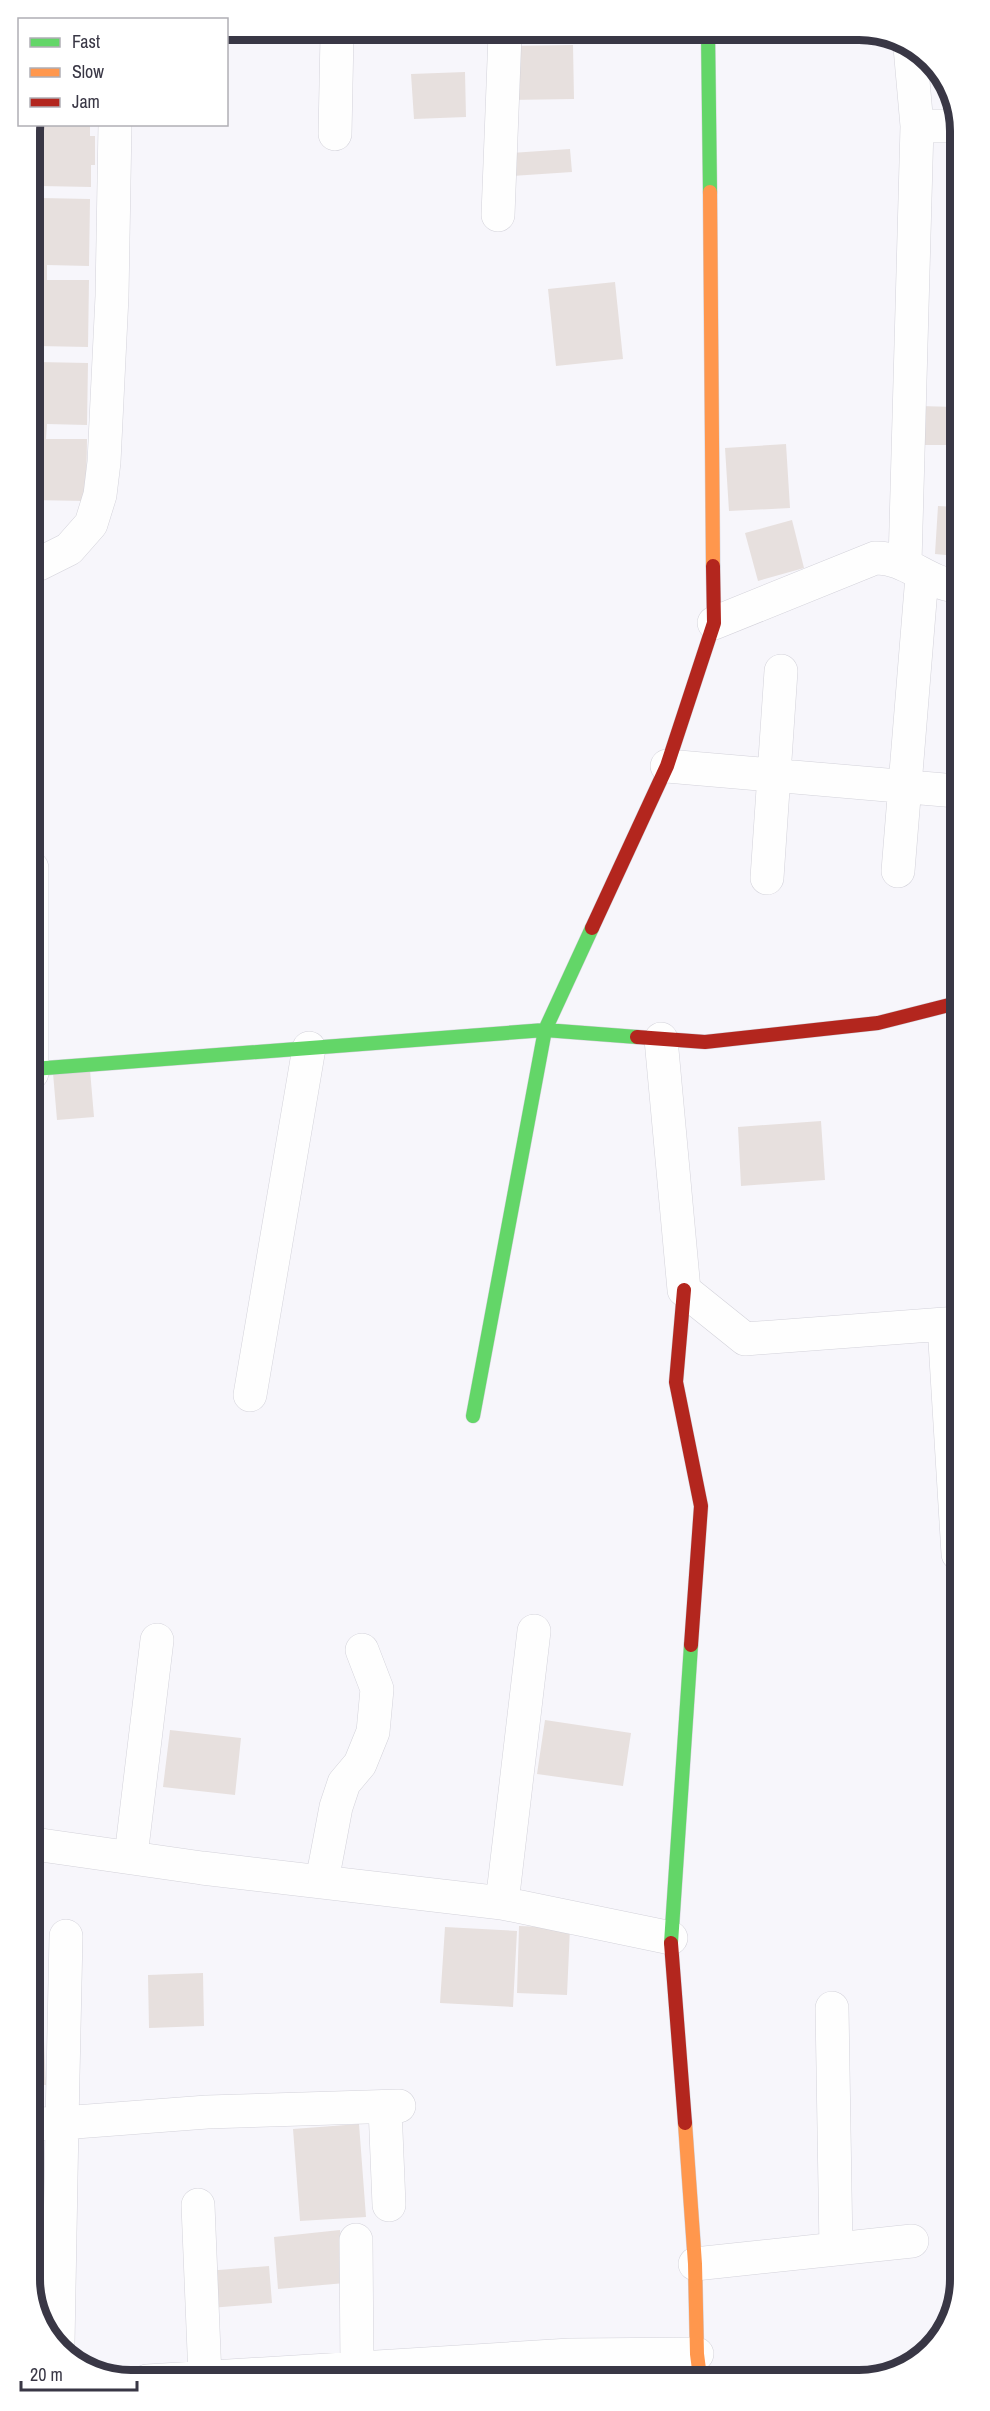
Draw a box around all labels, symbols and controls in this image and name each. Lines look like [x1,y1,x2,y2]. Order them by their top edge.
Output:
legend [18,18,228,126]
text: Fast [72,29,100,54]
text: Slow [72,59,104,84]
text: Jam [72,89,100,114]
scale bar [21,2354,136,2392]
text: 20 m [30,2362,63,2387]

